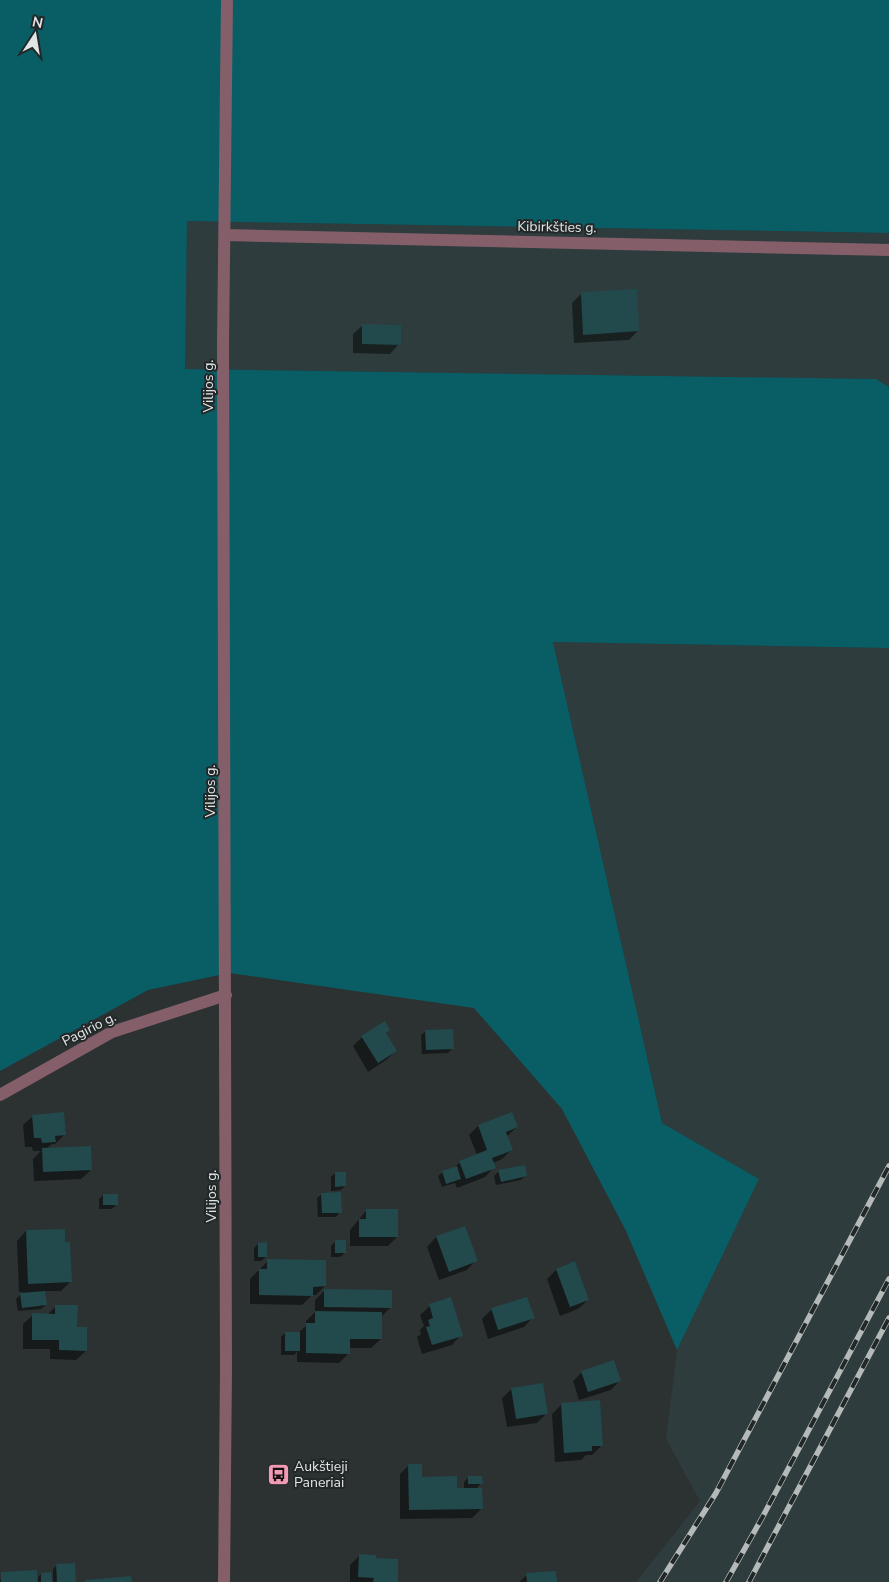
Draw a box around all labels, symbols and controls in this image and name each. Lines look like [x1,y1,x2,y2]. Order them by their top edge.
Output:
north arrow [10,10,60,60]
text: N [30,12,45,33]
street label: Kibirkšties g. [517,217,597,237]
street label: Vilijos g. [199,359,218,414]
street label: Vilijos g. [201,764,220,819]
street label: Pagirio g. [59,1007,119,1051]
street label: Vilijos g. [202,1169,221,1224]
place label: Aukštieji Paneriai [294,1457,348,1492]
bus stop icon: Aukštieji Paneriai [266,1462,290,1486]

